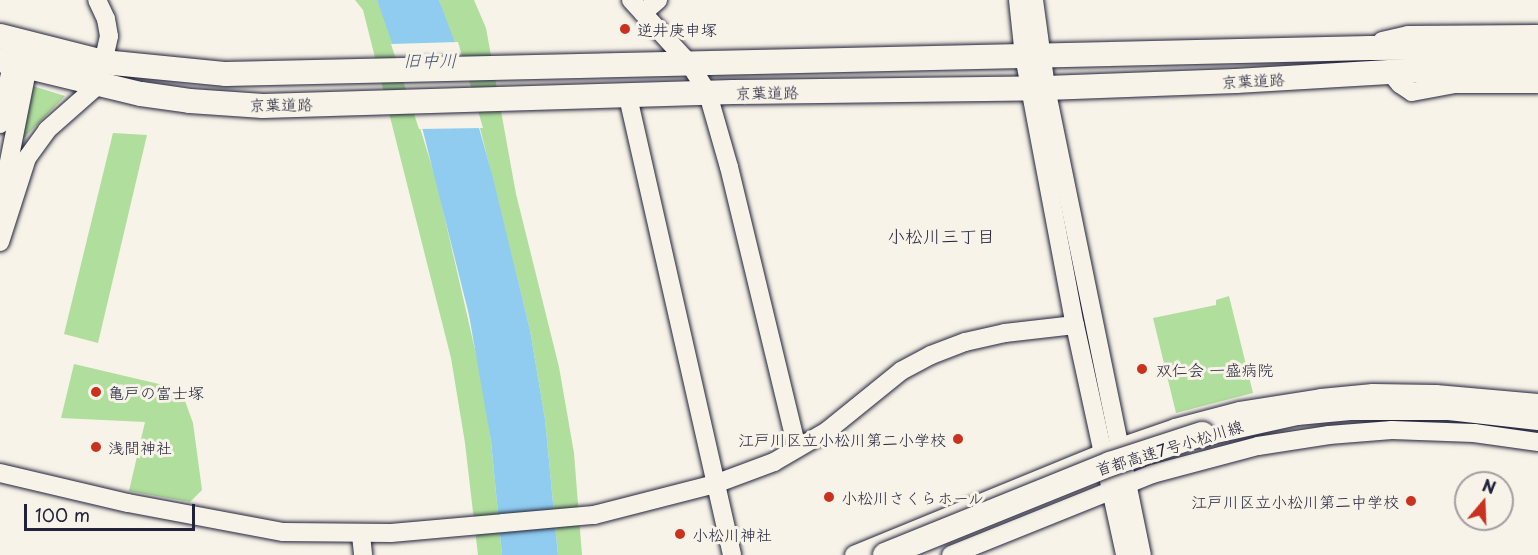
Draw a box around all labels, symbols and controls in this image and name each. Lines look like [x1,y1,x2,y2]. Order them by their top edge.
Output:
place label: 逆井庚申塚 [637,19,717,39]
marker: 逆井庚申塚 [618,22,632,36]
water label: 旧中川 [403,49,457,71]
street label: 京葉道路 [1221,69,1285,91]
street label: 京葉道路 [735,82,799,102]
street label: 京葉道路 [249,94,313,114]
district label: 小松川三丁目 [887,225,995,247]
place label: 双仁会 一盛病院 [1156,359,1273,379]
marker: 双仁会 一盛病院 [1133,360,1151,378]
place label: 亀戸の富士塚 [108,382,204,402]
marker: 亀戸の富士塚 [89,385,103,399]
street label: 首都高速7号小松川線 [1093,415,1245,479]
place label: 江戸川区立小松川第二小学校 [738,429,946,449]
marker: 江戸川区立小松川第二小学校 [951,432,965,446]
place label: 浅間神社 [108,437,172,457]
marker: 浅間神社 [89,440,103,454]
north arrow [1454,471,1514,531]
text: N [1479,472,1499,499]
place label: 小松川さくらホール [841,487,985,507]
marker: 小松川さくらホール [822,490,836,504]
place label: 江戸川区立小松川第二中学校 [1191,491,1399,511]
scale bar [27,492,198,530]
marker: 江戸川区立小松川第二中学校 [1404,494,1418,508]
text: 100 m [35,501,90,528]
place label: 小松川神社 [692,524,772,544]
marker: 小松川神社 [673,527,687,541]

